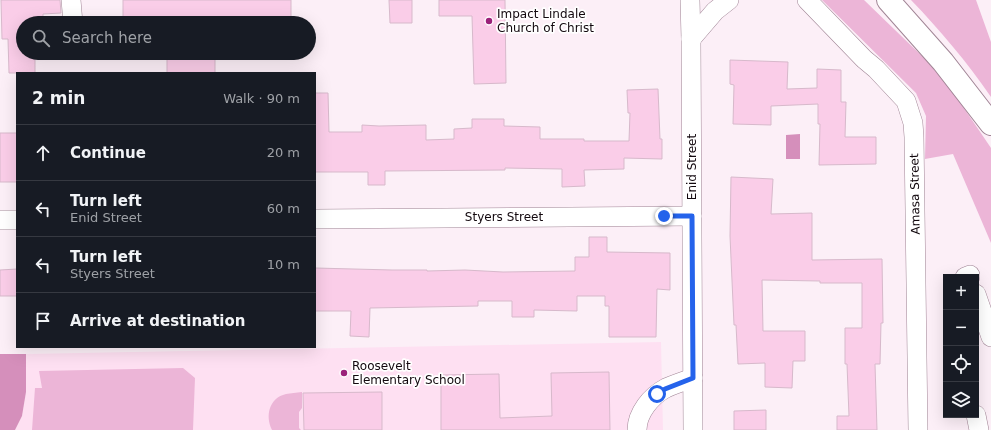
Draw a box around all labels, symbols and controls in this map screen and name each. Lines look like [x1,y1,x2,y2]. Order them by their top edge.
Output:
place label: Impact Lindale Church of Christ [497,7,594,35]
search box [16,16,316,60]
marker: Impact Lindale Church of Christ [484,16,494,26]
icon: search [30,27,52,49]
text: Search here [62,29,152,47]
text: 2 min [32,88,85,108]
text: Walk · 90 m [223,91,300,106]
street label: Enid Street [685,134,699,200]
icon: ahead [32,142,54,164]
text: Continue [70,144,146,162]
text: 20 m [267,145,300,160]
street label: Amasa Street [907,153,923,235]
text: Turn left [70,192,142,210]
icon: left [32,198,54,220]
text: 60 m [267,201,300,216]
route end [655,207,673,225]
text: Enid Street [70,210,142,225]
street label: Styers Street [465,210,543,224]
text: Turn left [70,248,142,266]
icon: left [32,254,54,276]
text: 10 m [267,257,300,272]
text: Styers Street [70,266,155,281]
map controls [943,274,979,418]
button: + [943,274,979,310]
icon: arrive [32,310,54,332]
button: − [943,310,979,346]
text: Arrive at destination [70,312,245,330]
button: locate [943,346,979,382]
place label: Roosevelt Elementary School [352,359,465,387]
marker: Roosevelt Elementary School [339,368,349,378]
button: layers [943,382,979,418]
route start [648,385,666,403]

